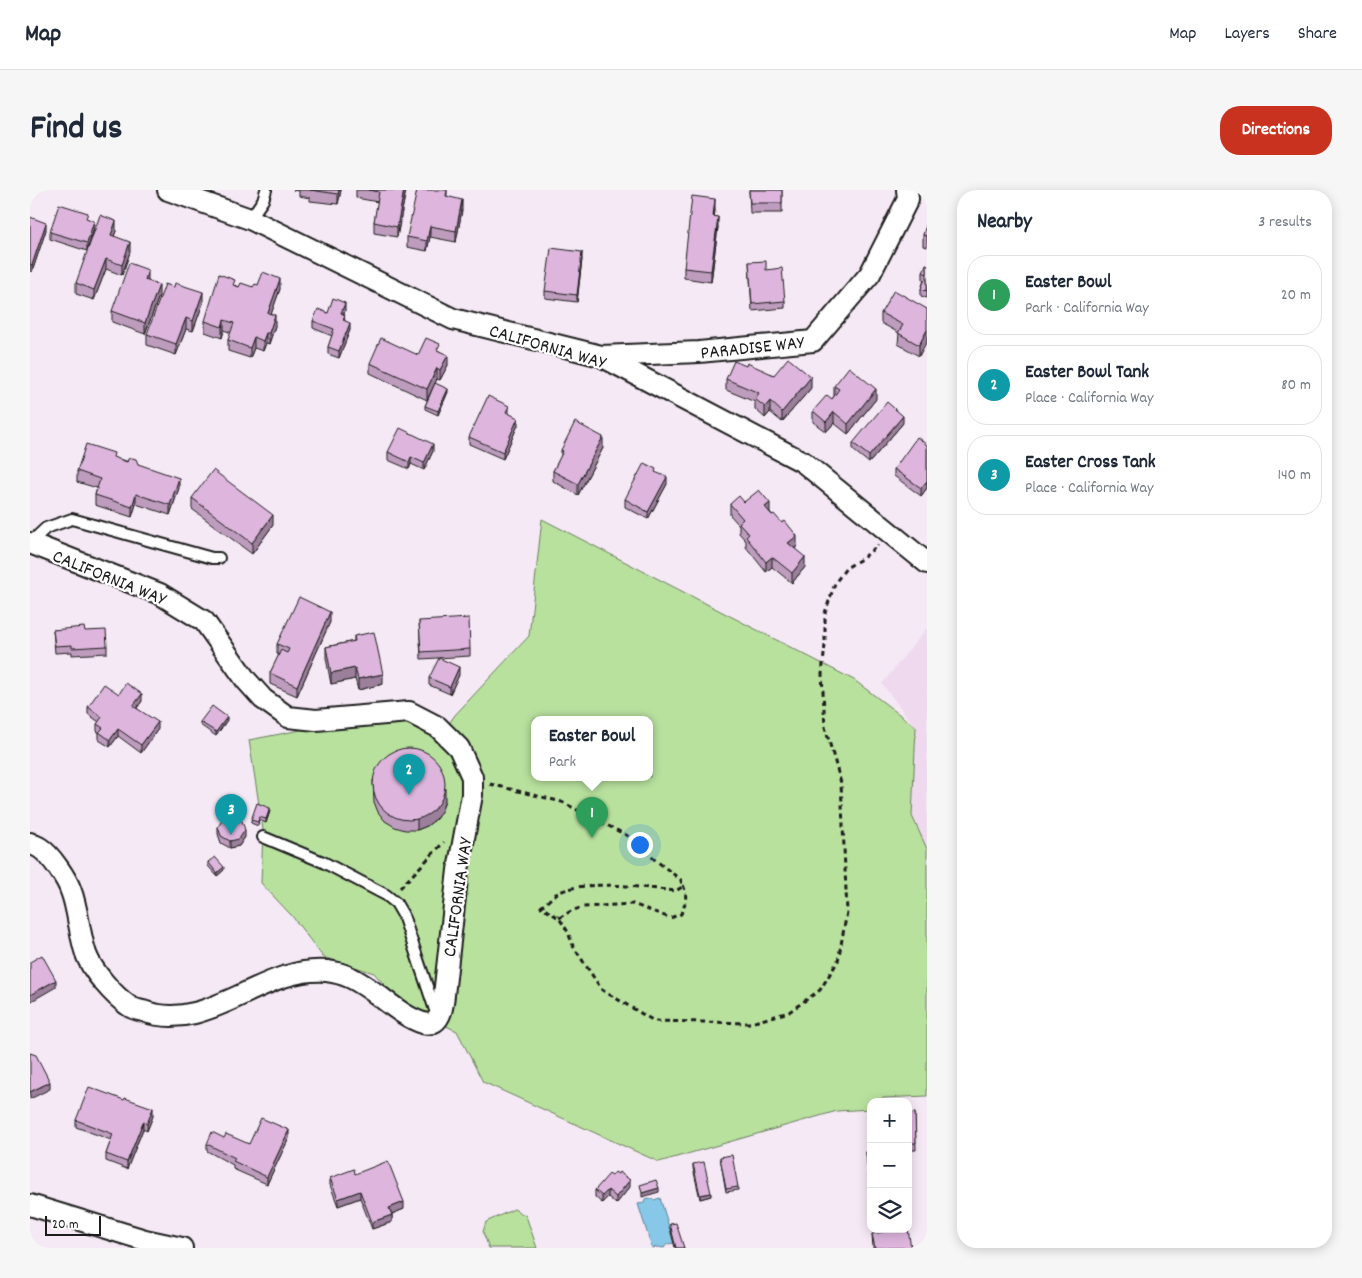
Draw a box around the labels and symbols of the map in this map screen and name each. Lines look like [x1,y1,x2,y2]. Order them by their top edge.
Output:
street label: CALIFORNIA WAY [485,319,610,378]
street label: PARADISE WAY [699,331,806,368]
street label: CALIFORNIA WAY [48,544,170,615]
pin: 2 [393,754,425,795]
pin: 3 [215,794,247,835]
pin: 1 [576,797,608,838]
your location [627,832,653,858]
street label: CALIFORNIA WAY [438,835,481,959]
scale bar [45,1213,101,1236]

